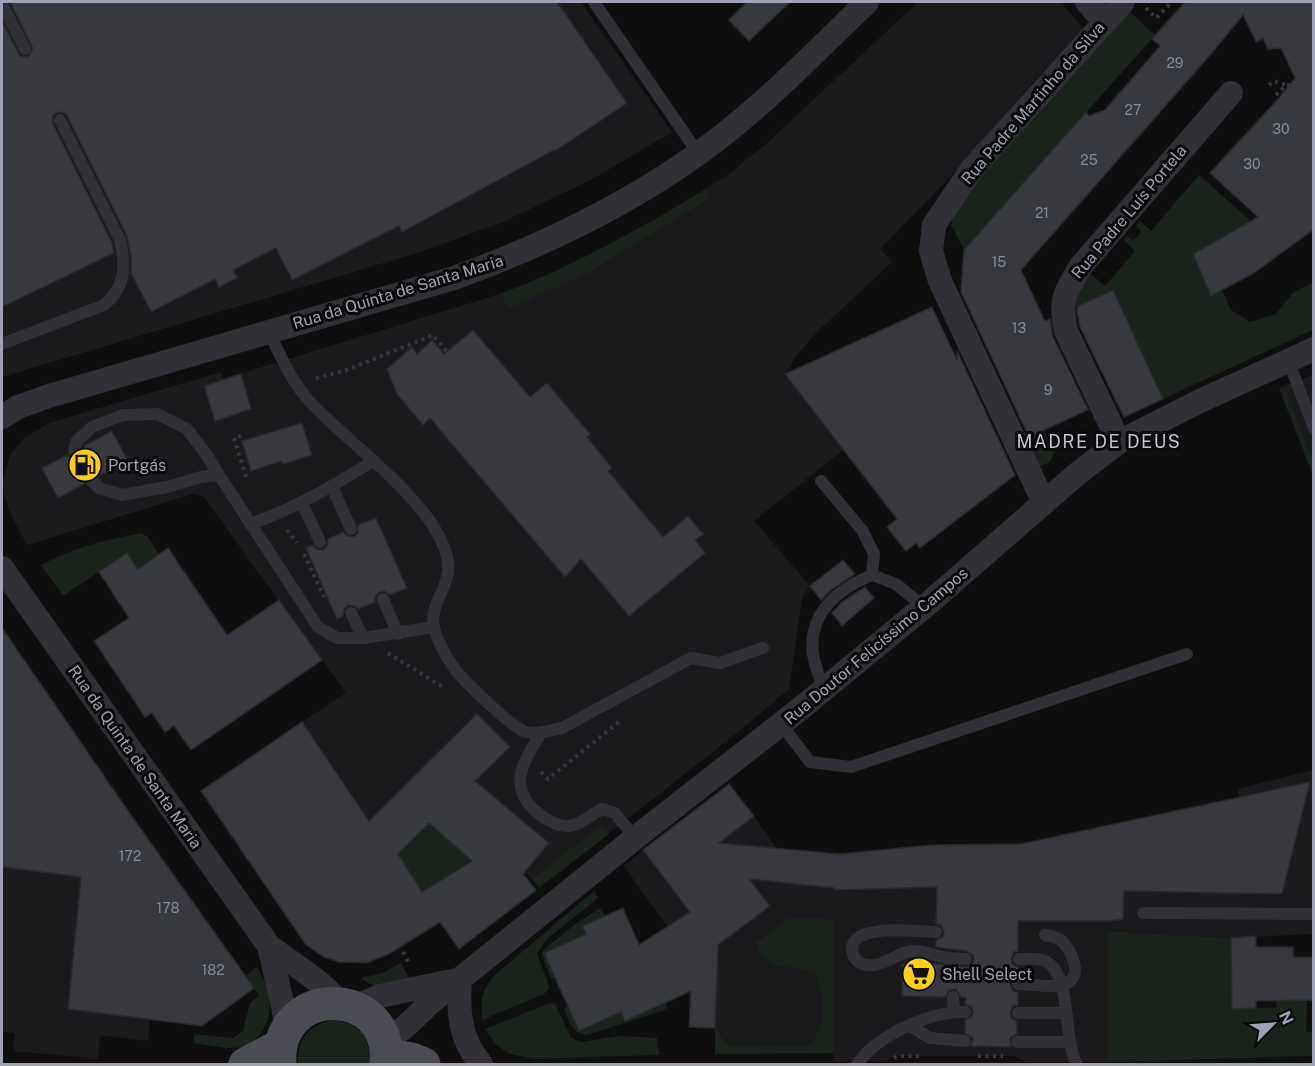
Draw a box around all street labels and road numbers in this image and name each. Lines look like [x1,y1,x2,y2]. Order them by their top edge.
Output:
street label: Rua Padre Martinho da Silva [957,18,1109,188]
street label: Rua Padre Luís Portela [1068,141,1190,283]
street label: Rua da Quinta de Santa Maria [290,251,506,333]
street label: Rua Doutor Felicíssimo Campos [780,564,972,728]
street label: Rua da Quinta de Santa Maria [64,662,206,852]

